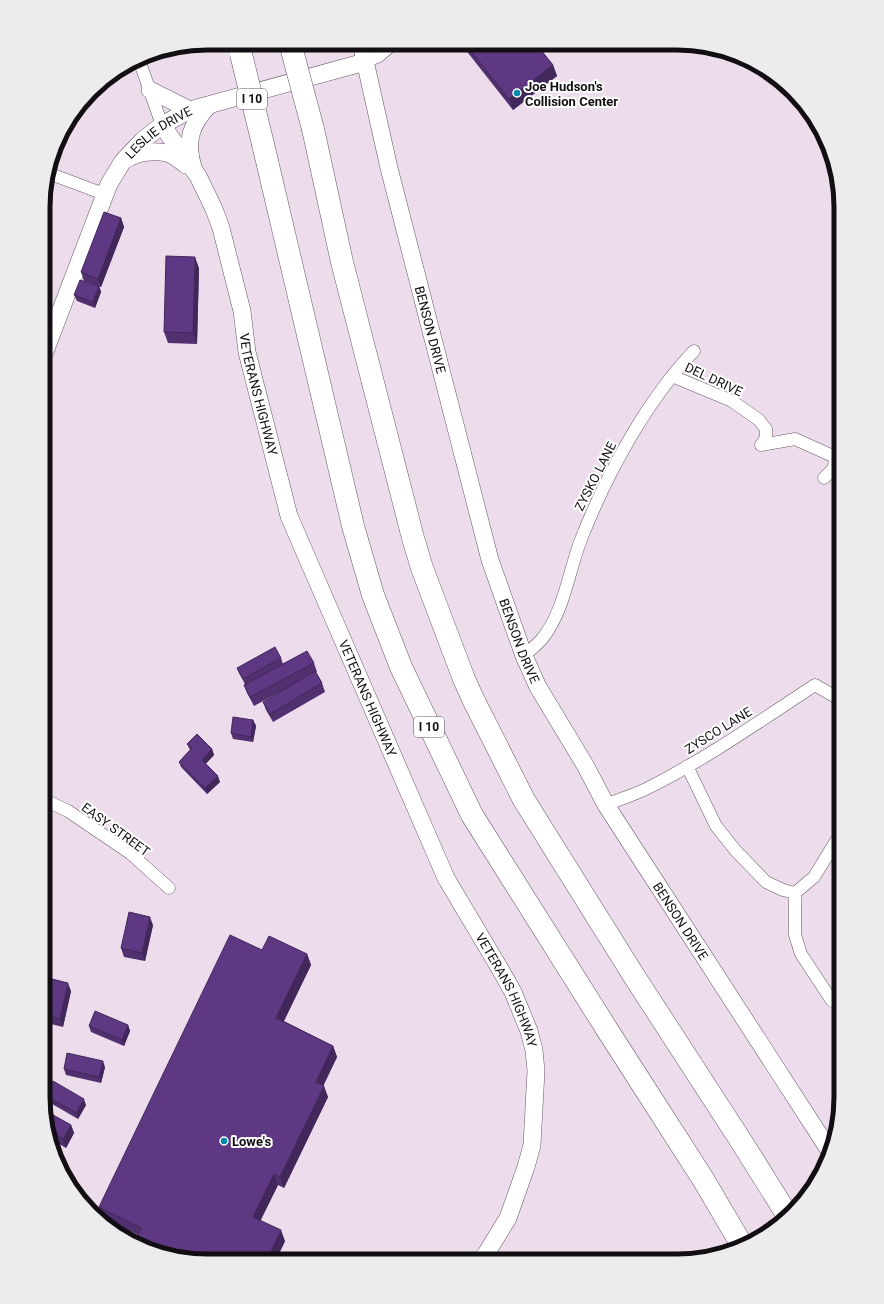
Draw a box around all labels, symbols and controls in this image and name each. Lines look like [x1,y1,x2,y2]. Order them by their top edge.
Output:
place label: Joe Hudson's Collision Center [525,79,618,109]
marker: Joe Hudson's Collision Center [512,88,522,98]
road number: I 10 [237,89,267,109]
street label: LESLIE DRIVE [122,104,194,162]
street label: BENSON DRIVE [412,284,449,375]
street label: VETERANS HIGHWAY [237,332,280,457]
street label: DEL DRIVE [683,360,745,399]
street label: ZYSKO LANE [572,439,619,513]
street label: BENSON DRIVE [496,597,542,686]
street label: VETERANS HIGHWAY [336,638,399,759]
street label: ZYSCO LANE [682,704,755,757]
road number: I 10 [414,717,444,737]
street label: EASY STREET [79,800,153,859]
street label: BENSON DRIVE [650,879,711,963]
street label: VETERANS HIGHWAY [472,930,540,1049]
place label: Lowe's [232,1134,271,1149]
marker: Lowe's [219,1136,229,1146]

